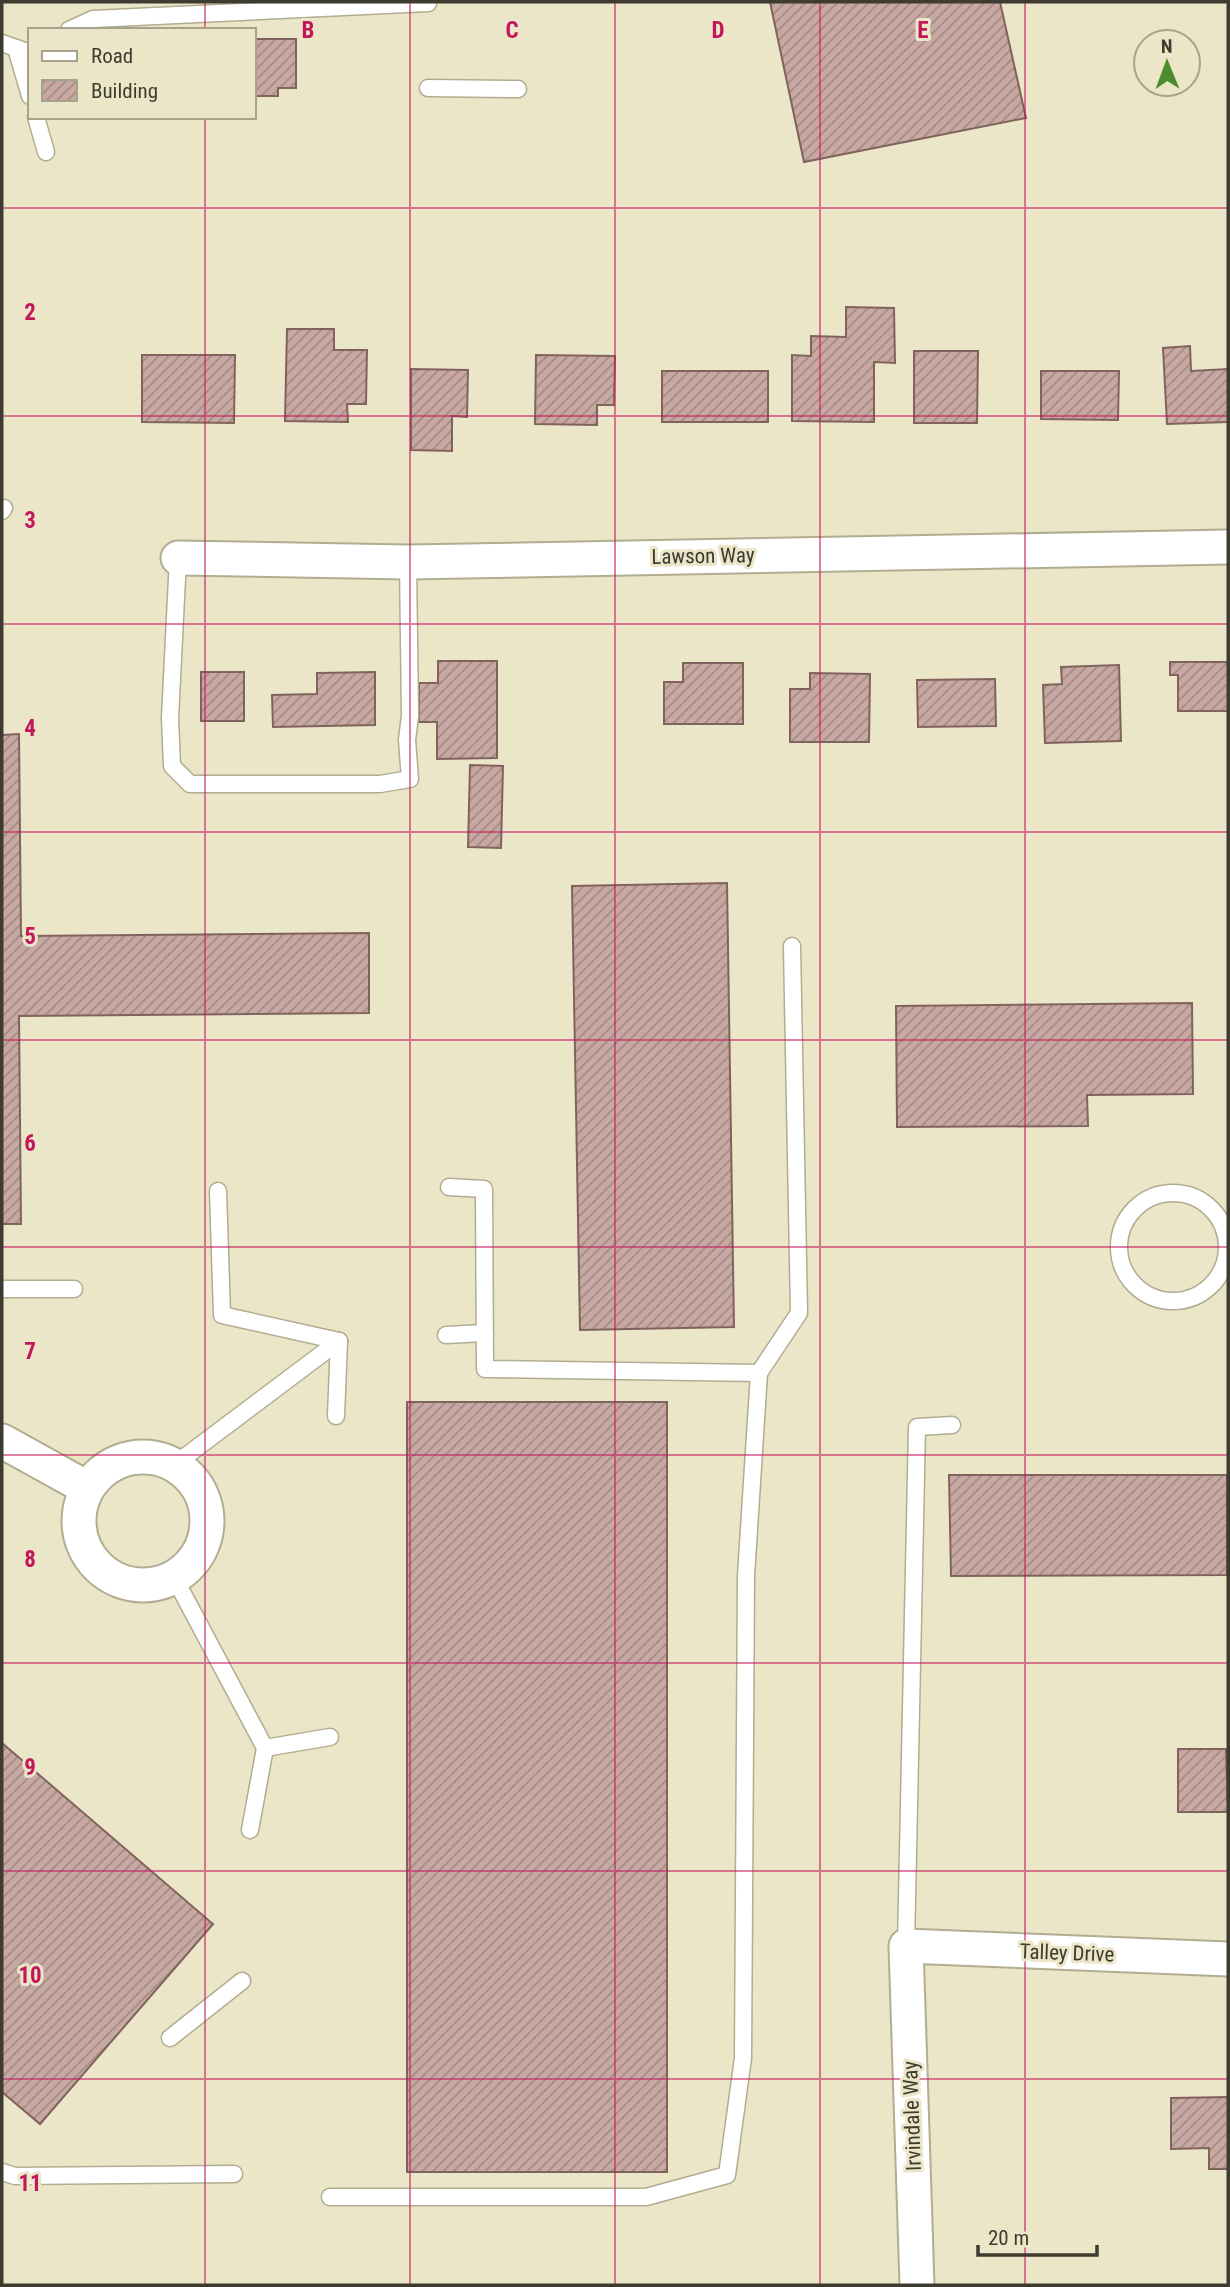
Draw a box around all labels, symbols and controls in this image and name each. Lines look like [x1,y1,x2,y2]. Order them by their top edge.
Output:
text: B [302,17,314,44]
text: C [505,17,519,44]
text: D [712,17,725,44]
text: E [917,17,929,44]
legend [28,28,256,119]
north arrow [1132,28,1202,98]
text: N [1161,35,1173,58]
text: Road [91,44,133,68]
text: Building [91,79,158,103]
text: 2 [24,299,36,326]
text: 3 [24,507,36,534]
street label: Lawson Way [651,543,755,569]
text: 4 [24,715,36,742]
text: 5 [24,923,36,950]
text: 6 [24,1130,36,1157]
text: 7 [24,1338,36,1365]
text: 8 [24,1546,36,1573]
text: 9 [24,1754,36,1781]
street label: Talley Drive [1019,1939,1115,1967]
text: 10 [18,1962,42,1989]
street label: Irvindale Way [898,2060,926,2171]
text: 11 [18,2170,42,2197]
scale bar [978,2214,1097,2258]
text: 20 m [988,2226,1029,2250]

